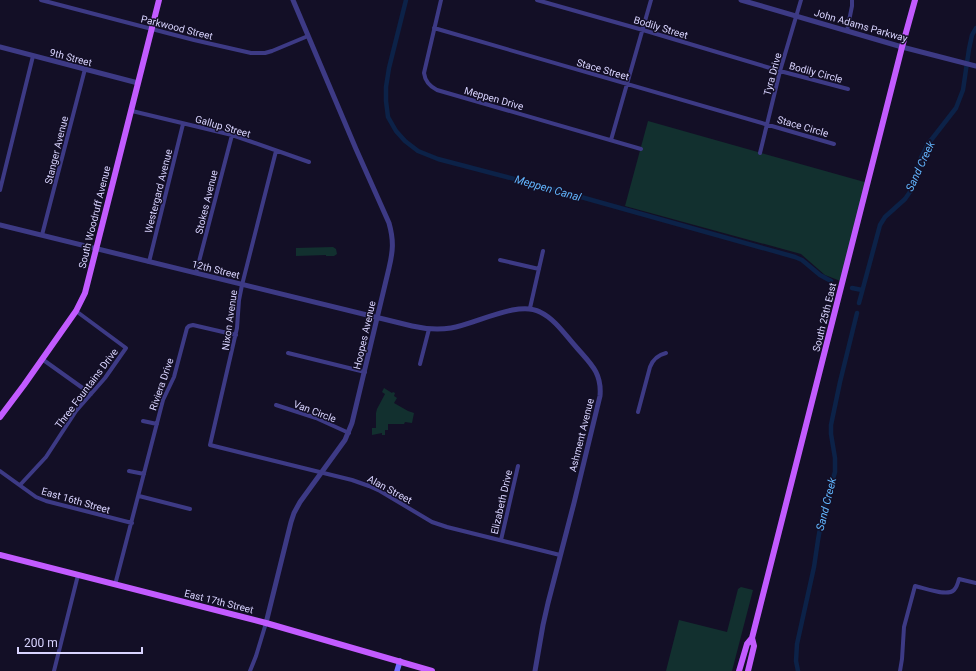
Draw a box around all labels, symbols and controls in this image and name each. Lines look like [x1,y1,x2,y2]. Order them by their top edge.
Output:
street label: John Adams Parkway [813,7,909,44]
street label: Parkwood Street [140,13,214,42]
street label: Bodily Street [632,14,689,41]
street label: 9th Street [49,47,93,68]
street label: Tyra Drive [761,51,783,97]
street label: Stace Street [575,57,630,82]
street label: Bodily Circle [788,60,844,85]
street label: Meppen Drive [463,85,525,112]
street label: Gallup Street [194,113,252,140]
street label: Stace Circle [776,114,830,139]
street label: Stanger Avenue [43,115,70,185]
water label: Sand Creek [903,138,938,193]
street label: Westergard Avenue [143,148,174,234]
street label: South Woodruff Avenue [76,165,113,269]
street label: Stokes Avenue [193,169,220,235]
water label: Meppen Canal [513,173,583,204]
street label: 12th Street [191,258,241,281]
street label: South 25th East [811,282,838,353]
street label: Nixon Avenue [220,289,239,351]
street label: Hoopes Avenue [351,300,378,370]
street label: Three Fountains Drive [53,346,120,430]
street label: Riviera Drive [147,356,176,412]
street label: Ashment Avenue [567,397,596,473]
street label: Van Circle [292,398,338,425]
street label: Elizabeth Drive [489,469,514,535]
street label: Alan Street [366,473,414,506]
water label: Sand Creek [814,476,839,532]
street label: East 16th Street [40,485,111,516]
street label: East 17th Street [183,588,255,615]
scale bar [18,629,142,655]
text: 200 m [24,636,58,650]

